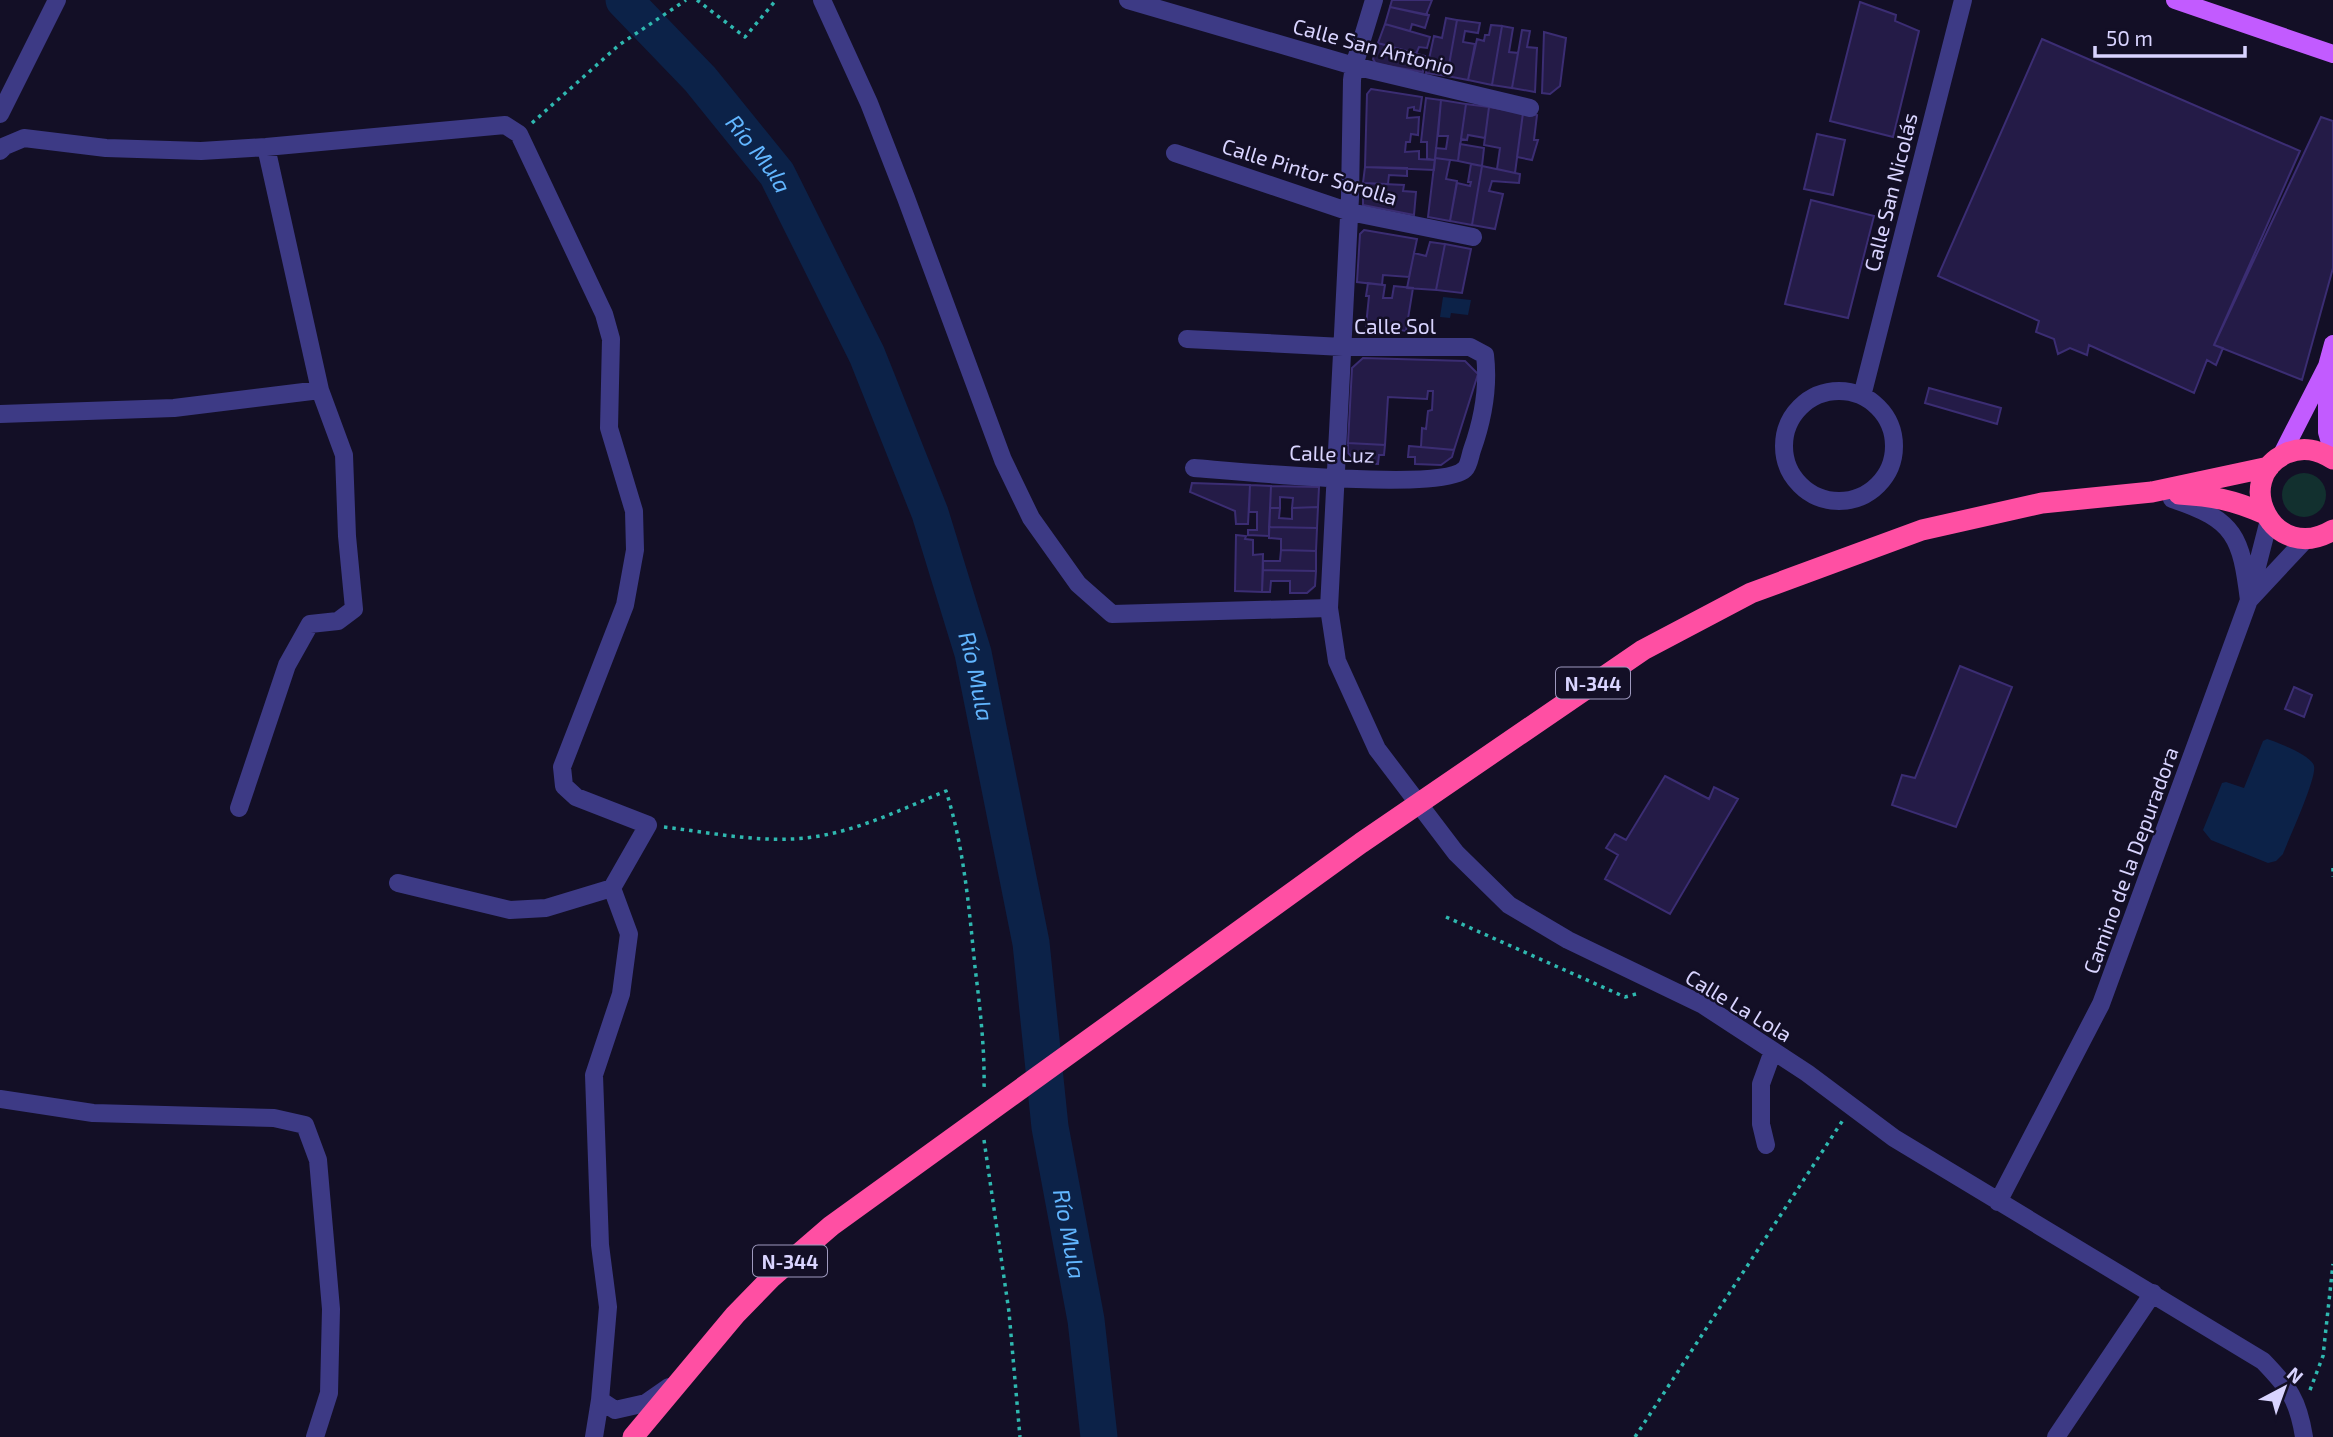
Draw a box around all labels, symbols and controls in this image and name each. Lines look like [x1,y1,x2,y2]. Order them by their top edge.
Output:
street label: Calle San Antonio [1291,12,1457,80]
scale bar [2095,14,2246,58]
text: 50 m [2106,25,2153,50]
water label: Río Mula [720,109,798,197]
street label: Calle San Nicolás [1858,110,1922,274]
street label: Calle Pintor Sorolla [1219,132,1401,210]
street label: Calle Sol [1354,313,1437,338]
street label: Calle Luz [1289,439,1375,467]
water label: Río Mula [953,628,1000,723]
road number: N-344 [1556,668,1630,698]
street label: Camino de la Depuradora [2077,743,2183,977]
street label: Calle La Lola [1681,964,1797,1046]
water label: Río Mula [1048,1186,1092,1281]
road number: N-344 [753,1246,827,1276]
north arrow [2249,1353,2319,1423]
text: N [2283,1362,2308,1388]

